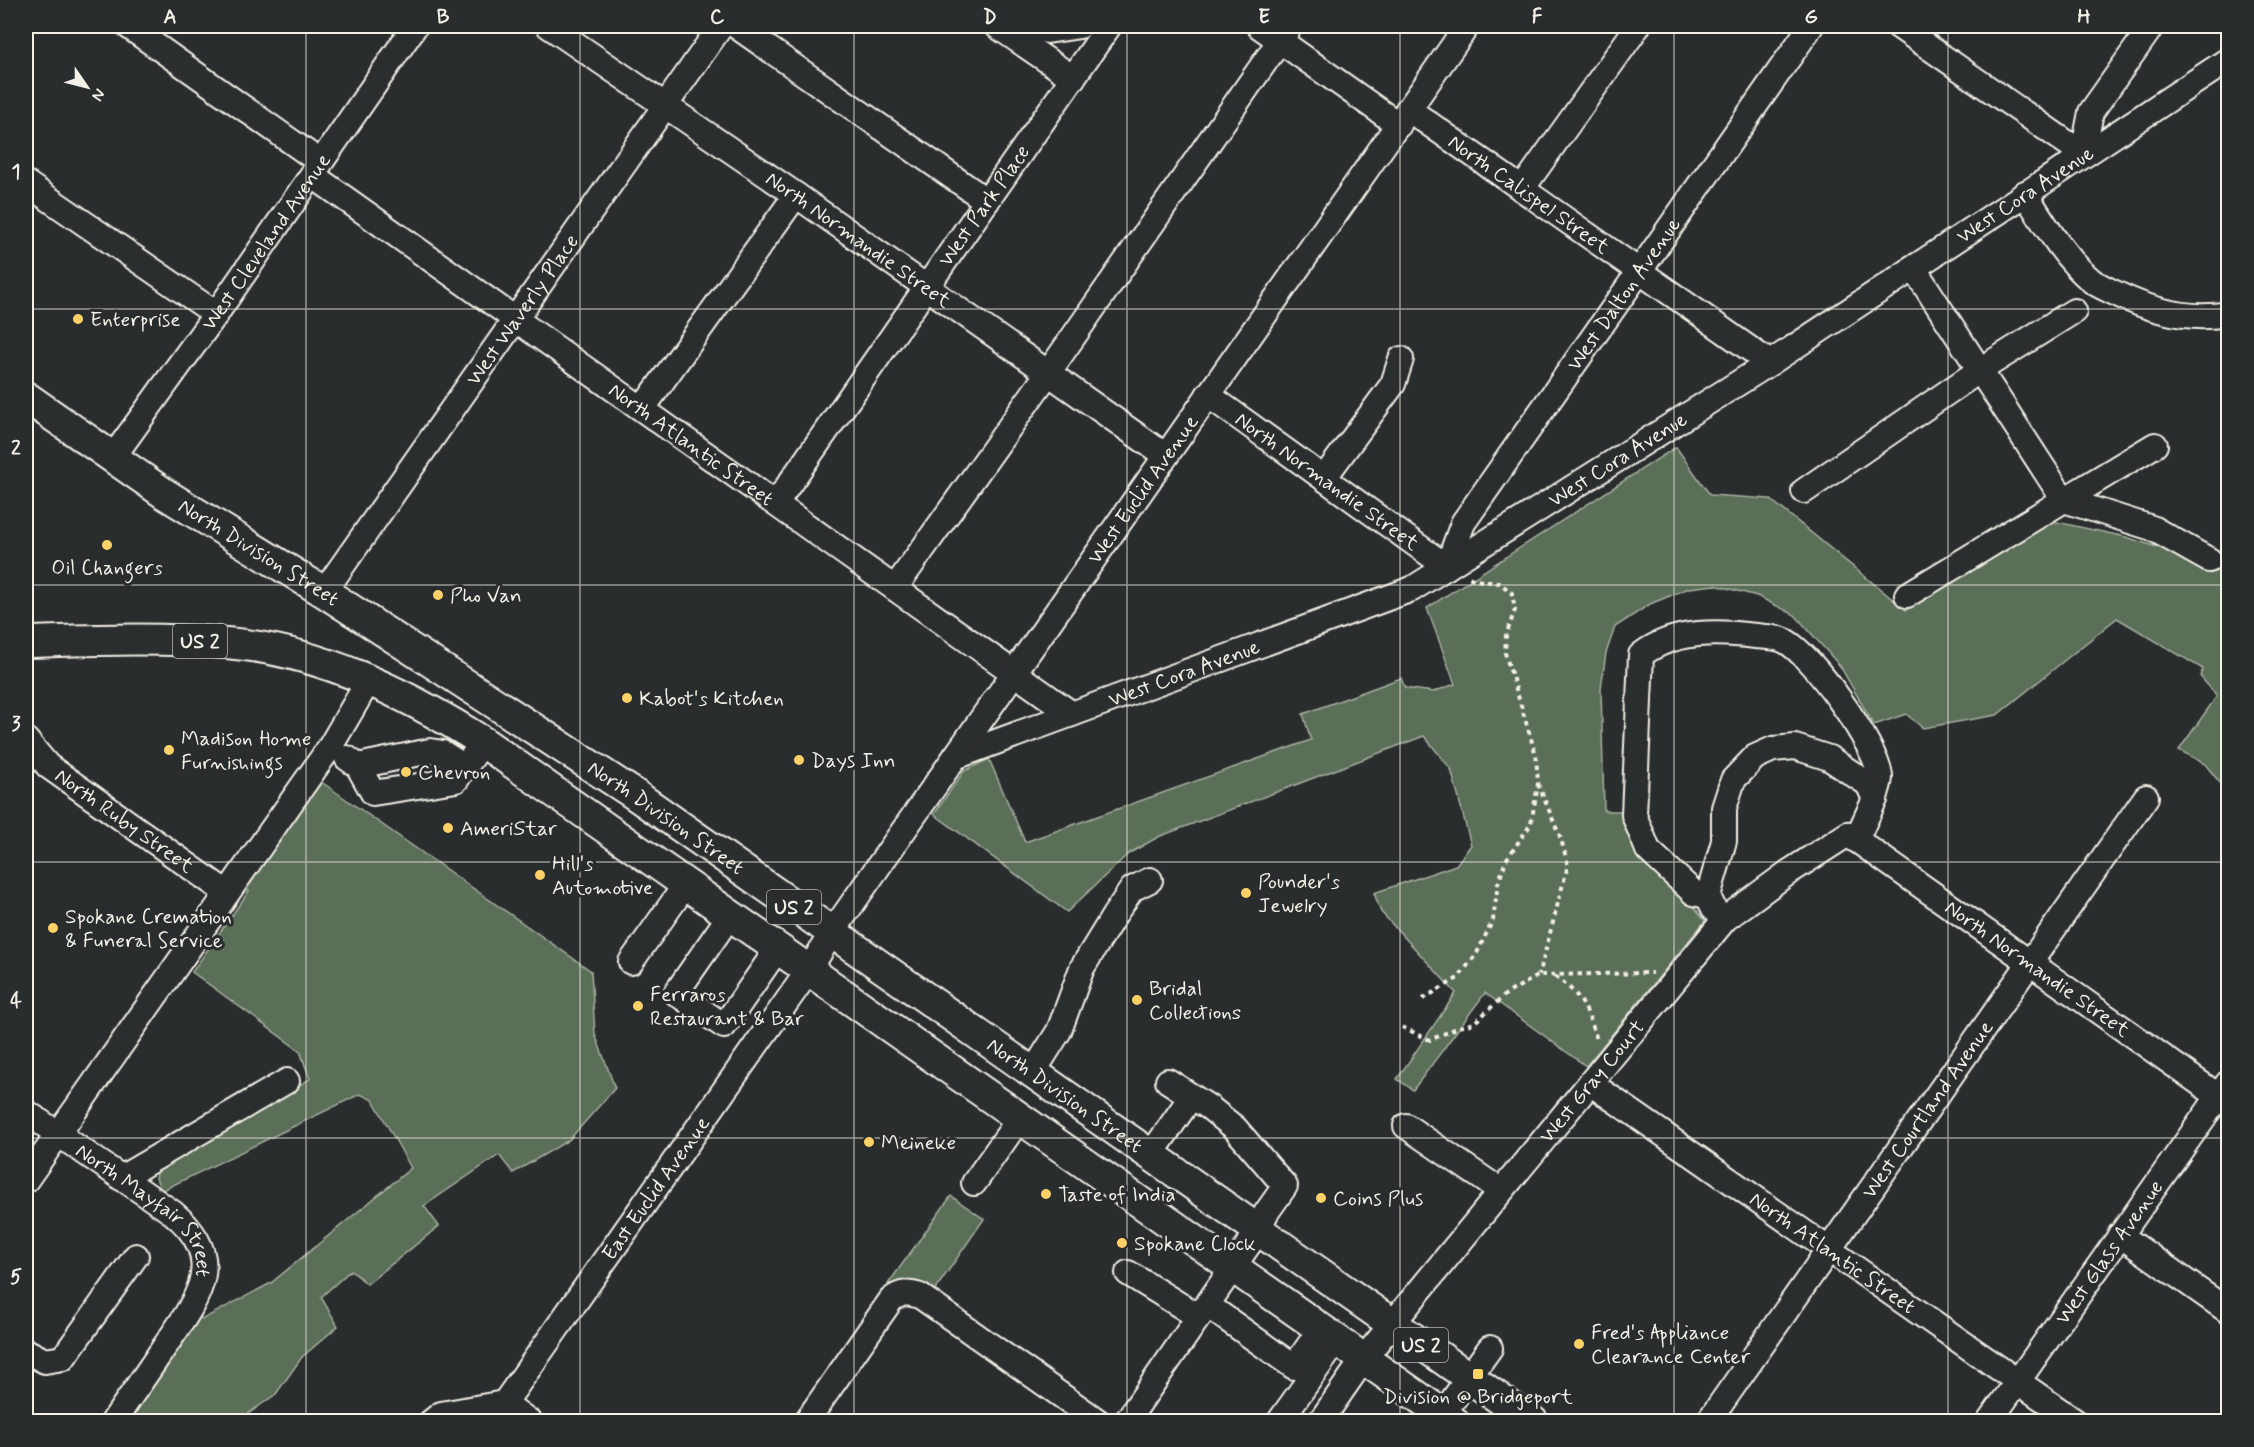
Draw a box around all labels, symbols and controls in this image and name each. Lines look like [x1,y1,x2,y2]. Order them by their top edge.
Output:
text: A [163,4,177,31]
text: B [437,4,450,31]
text: C [710,4,725,31]
text: D [983,4,997,31]
text: E [1258,4,1270,31]
text: F [1532,4,1543,31]
text: G [1804,4,1818,31]
text: H [2077,4,2091,31]
north arrow [57,57,117,117]
text: N [86,84,110,105]
street label: North Calispel Street [1442,128,1615,262]
street label: West Park Place [932,140,1037,272]
street label: West Cora Avenue [1951,140,2100,251]
street label: West Cleveland Avenue [196,148,338,337]
text: 1 [12,159,20,186]
street label: North Normandie Street [760,165,957,315]
street label: West Dalton Avenue [1561,212,1688,377]
street label: West Waverly Place [460,229,586,391]
place label: Enterprise [90,306,181,334]
marker: Enterprise [71,312,85,326]
street label: North Atlantic Street [603,377,779,513]
street label: North Normandie Street [1229,406,1425,558]
street label: West Cora Avenue [1543,406,1693,514]
street label: West Euclid Avenue [1081,409,1205,570]
text: 2 [11,435,21,462]
street label: North Division Street [173,493,344,613]
marker: Oil Changers [100,538,114,552]
place label: Oil Changers [51,554,163,584]
place label: Pho Van [450,582,522,610]
marker: Pho Van [431,588,445,602]
road number: US 2 [173,624,227,658]
street label: West Cora Avenue [1105,633,1264,714]
place label: Kabot's Kitchen [639,685,784,713]
marker: Kabot's Kitchen [620,691,634,705]
text: 3 [11,711,21,738]
place label: Madison Home Furnishings [181,725,312,779]
marker: Madison Home Furnishings [162,743,176,757]
place label: Days Inn [811,747,895,775]
marker: Days Inn [792,753,806,767]
street label: North Division Street [582,755,750,882]
place label: Chevron [418,759,490,787]
street label: North Ruby Street [49,762,200,881]
marker: Chevron [399,765,413,779]
place label: AmeriStar [460,815,557,843]
marker: AmeriStar [441,821,455,835]
place label: Hill's Automotive [552,850,653,902]
marker: Hill's Automotive [533,868,547,882]
place label: Pounder's Jewelry [1258,868,1340,920]
marker: Pounder's Jewelry [1239,886,1253,900]
road number: US 2 [767,890,821,924]
street label: North Normandie Street [1939,894,2136,1045]
place label: Spokane Cremation & Funeral Service [65,903,232,955]
marker: Spokane Cremation & Funeral Service [46,921,60,935]
place label: Bridal Collections [1149,975,1241,1027]
place label: Ferraros Restaurant & Bar [650,981,804,1033]
text: 4 [10,988,22,1015]
marker: Bridal Collections [1130,993,1144,1007]
marker: Ferraros Restaurant & Bar [631,999,645,1013]
street label: West Gray Court [1533,1014,1651,1149]
street label: West Courtland Avenue [1856,1015,2000,1204]
street label: North Division Street [981,1032,1148,1160]
street label: East Euclid Avenue [596,1111,717,1266]
place label: Meineke [881,1129,956,1157]
marker: Meineke [862,1135,876,1149]
street label: North Mayfair Street [70,1137,217,1279]
street label: West Glass Avenue [2049,1175,2170,1330]
place label: Taste of India [1058,1181,1176,1209]
place label: Coins Plus [1333,1185,1423,1213]
street label: North Atlantic Street [1744,1185,1921,1321]
marker: Taste of India [1039,1187,1053,1201]
marker: Coins Plus [1314,1191,1328,1205]
place label: Spokane Clock [1134,1230,1256,1258]
marker: Spokane Clock [1115,1236,1129,1250]
text: 5 [10,1264,22,1291]
place label: Fred's Appliance Clearance Center [1591,1319,1750,1371]
road number: US 2 [1394,1328,1448,1362]
marker: Fred's Appliance Clearance Center [1572,1337,1586,1351]
marker: Division @ Bridgeport [1471,1367,1485,1381]
place label: Division @ Bridgeport [1383,1383,1574,1411]

